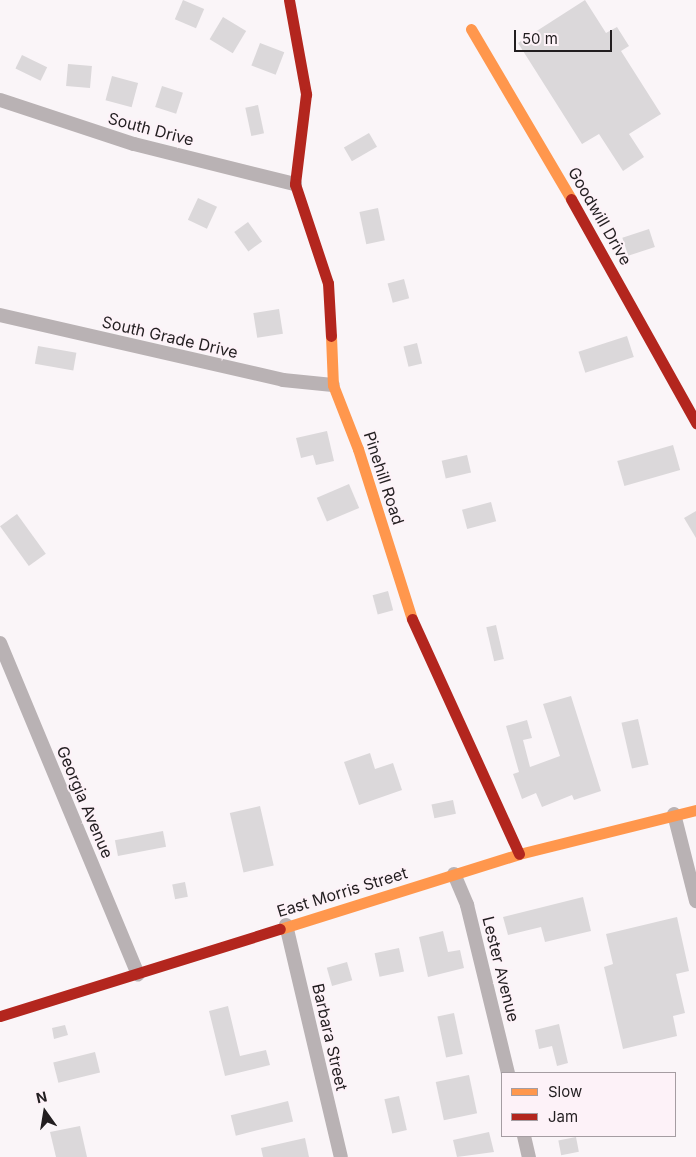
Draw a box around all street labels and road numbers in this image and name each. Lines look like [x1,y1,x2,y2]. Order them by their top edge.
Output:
street label: South Drive [106,108,196,150]
street label: Goodwill Drive [564,164,636,268]
street label: South Grade Drive [100,312,240,362]
street label: Pinehill Road [360,429,408,527]
street label: Georgia Avenue [53,743,117,861]
street label: East Morris Street [274,863,410,921]
street label: Lester Avenue [479,914,523,1024]
street label: Barbara Street [308,982,352,1092]

